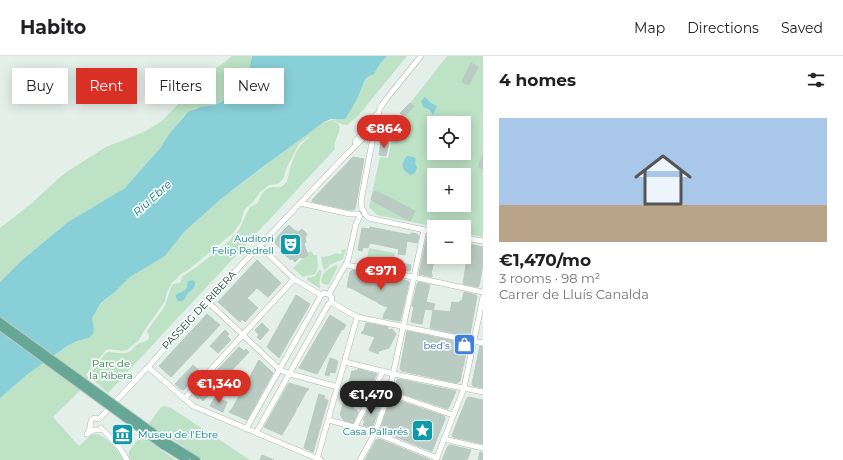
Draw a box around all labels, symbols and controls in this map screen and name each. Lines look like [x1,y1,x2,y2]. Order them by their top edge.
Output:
text: Habito [20,16,86,39]
text: Map [634,19,665,37]
text: Directions [687,19,759,37]
text: Saved [781,19,823,37]
chip: Buy [12,68,68,104]
chip: Rent [76,68,137,104]
chip: Filters [145,68,216,104]
chip: New [224,68,284,104]
icon: filters [805,69,827,91]
text: 4 homes [499,70,576,90]
pin: €864 [360,115,408,149]
map controls [427,116,471,264]
button: locate [427,116,471,160]
text: €864 [366,120,402,136]
icon: home [627,144,699,216]
button: + [427,168,471,212]
water label: Riu Ebre [130,177,174,219]
button: − [427,220,471,264]
theatre icon: Auditori Felip Pedrell [277,231,303,257]
place label: Auditori Felip Pedrell [212,232,274,257]
text: €1,470/mo [499,250,591,270]
pin: €971 [357,257,405,291]
text: €971 [365,262,397,278]
street label: PASSEIG DE RIBERA [159,267,239,352]
text: 3 rooms · 98 m² [499,270,600,286]
text: Carrer de Lluís Canalda [499,286,649,302]
shop icon: bed's [452,332,478,358]
place label: bed's [424,339,450,352]
park label: Parc de la Ribera [89,357,133,382]
pin: €1,340 [186,370,252,404]
text: €1,340 [197,375,241,391]
pin: €1,470 [338,381,404,415]
text: €1,470 [349,386,393,402]
place icon: Casa Pallarés [410,418,436,444]
museum icon: Museu de l'Ebre [110,421,136,447]
place label: Casa Pallarés [343,425,408,438]
place label: Museu de l'Ebre [138,428,218,441]

